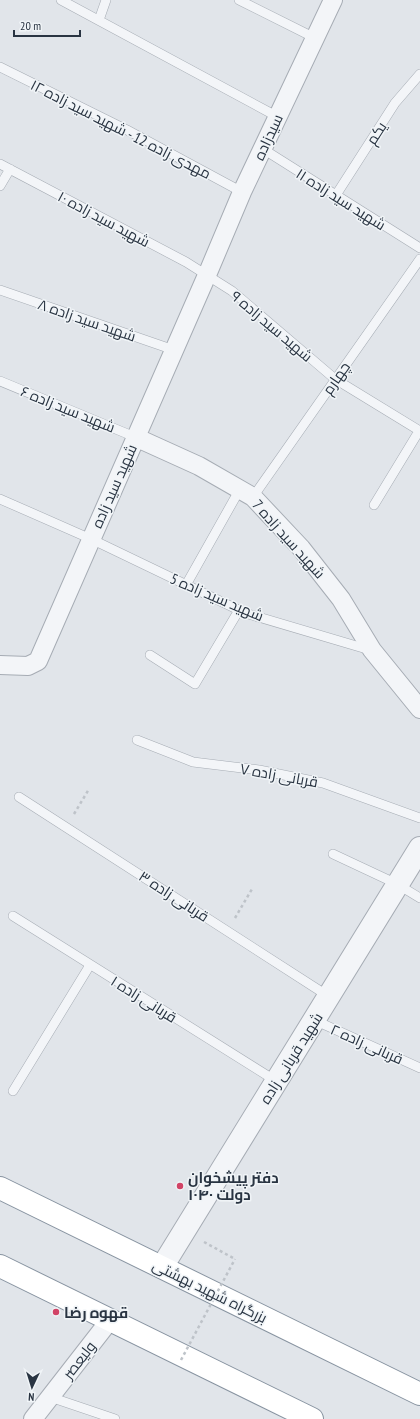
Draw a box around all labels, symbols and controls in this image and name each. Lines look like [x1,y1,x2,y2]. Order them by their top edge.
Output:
scale bar [14,12,80,38]
text: 20 m [20,18,41,33]
street label: مهدی زاده 12 - شهید سید زاده ۱۲ [27,75,214,184]
street label: سیدزاده [249,111,287,163]
street label: یکم [362,118,391,149]
street label: شهید سید زاده ۱۱ [292,164,389,235]
street label: شهید سید زاده ۱۰ [54,187,153,252]
street label: شهید سید زاده ۹ [227,286,317,366]
street label: شهید سید زاده ۸ [35,294,139,347]
street label: چهارم [318,358,355,399]
street label: شهید سید زاده ۶ [18,381,118,438]
street label: شهید سید زاده [87,441,142,531]
street label: شهید سید زاده 7 [248,496,329,583]
street label: شهید سید زاده 5 [167,569,267,626]
street label: قربانی زاده ۷ [238,759,320,792]
street label: قربانی زاده ۳ [135,866,213,927]
street label: قربانی زاده ۱ [107,971,181,1028]
street label: شهید قربانی زاده [255,1009,328,1108]
street label: قربانی زاده ۲ [327,1020,406,1069]
place label: دفتر پیشخوان دولت ۱۰۴۰ [188,1168,279,1204]
marker: دفتر پیشخوان دولت ۱۰۴۰ [175,1181,185,1191]
street label: بزرگراه شهید بهشتی [149,1255,271,1328]
place label: قهوه رضا [64,1303,128,1322]
marker: قهوه رضا [51,1307,61,1317]
street label: ولیعصر [58,1337,100,1384]
north arrow [12,1367,52,1407]
text: N [28,1390,35,1404]

